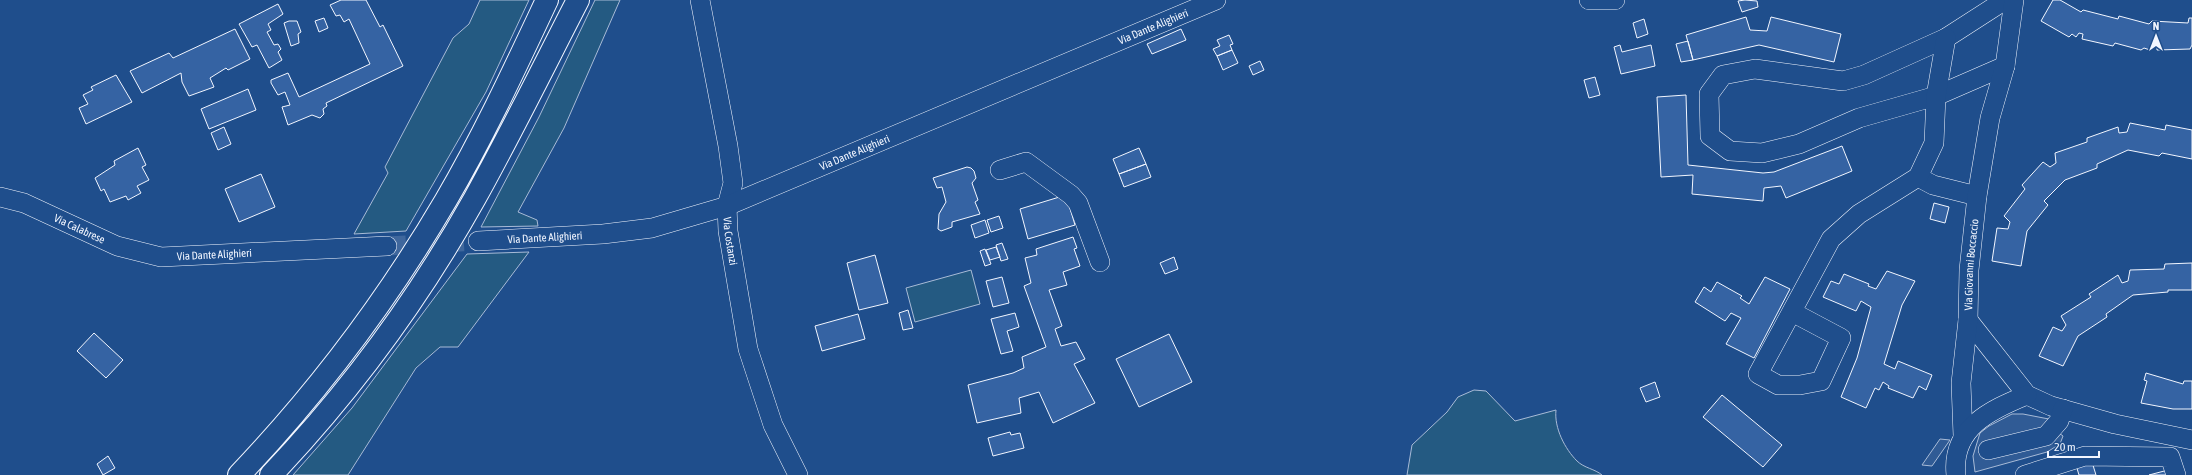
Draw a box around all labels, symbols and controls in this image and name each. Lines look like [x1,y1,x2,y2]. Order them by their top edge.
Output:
street label: Via Dante Alighieri [1116,6,1190,47]
north arrow [2136,16,2176,56]
text: N [2153,20,2159,32]
street label: Via Dante Alighieri [818,132,891,172]
street label: Via Calabrese [52,212,107,246]
street label: Via Costanzi [721,217,740,266]
street label: Via Giovanni Boccaccio [1962,218,1980,310]
street label: Via Dante Alighieri [507,229,583,245]
street label: Via Dante Alighieri [177,247,252,262]
scale bar [2048,433,2099,459]
text: 20 m [2054,440,2076,454]

